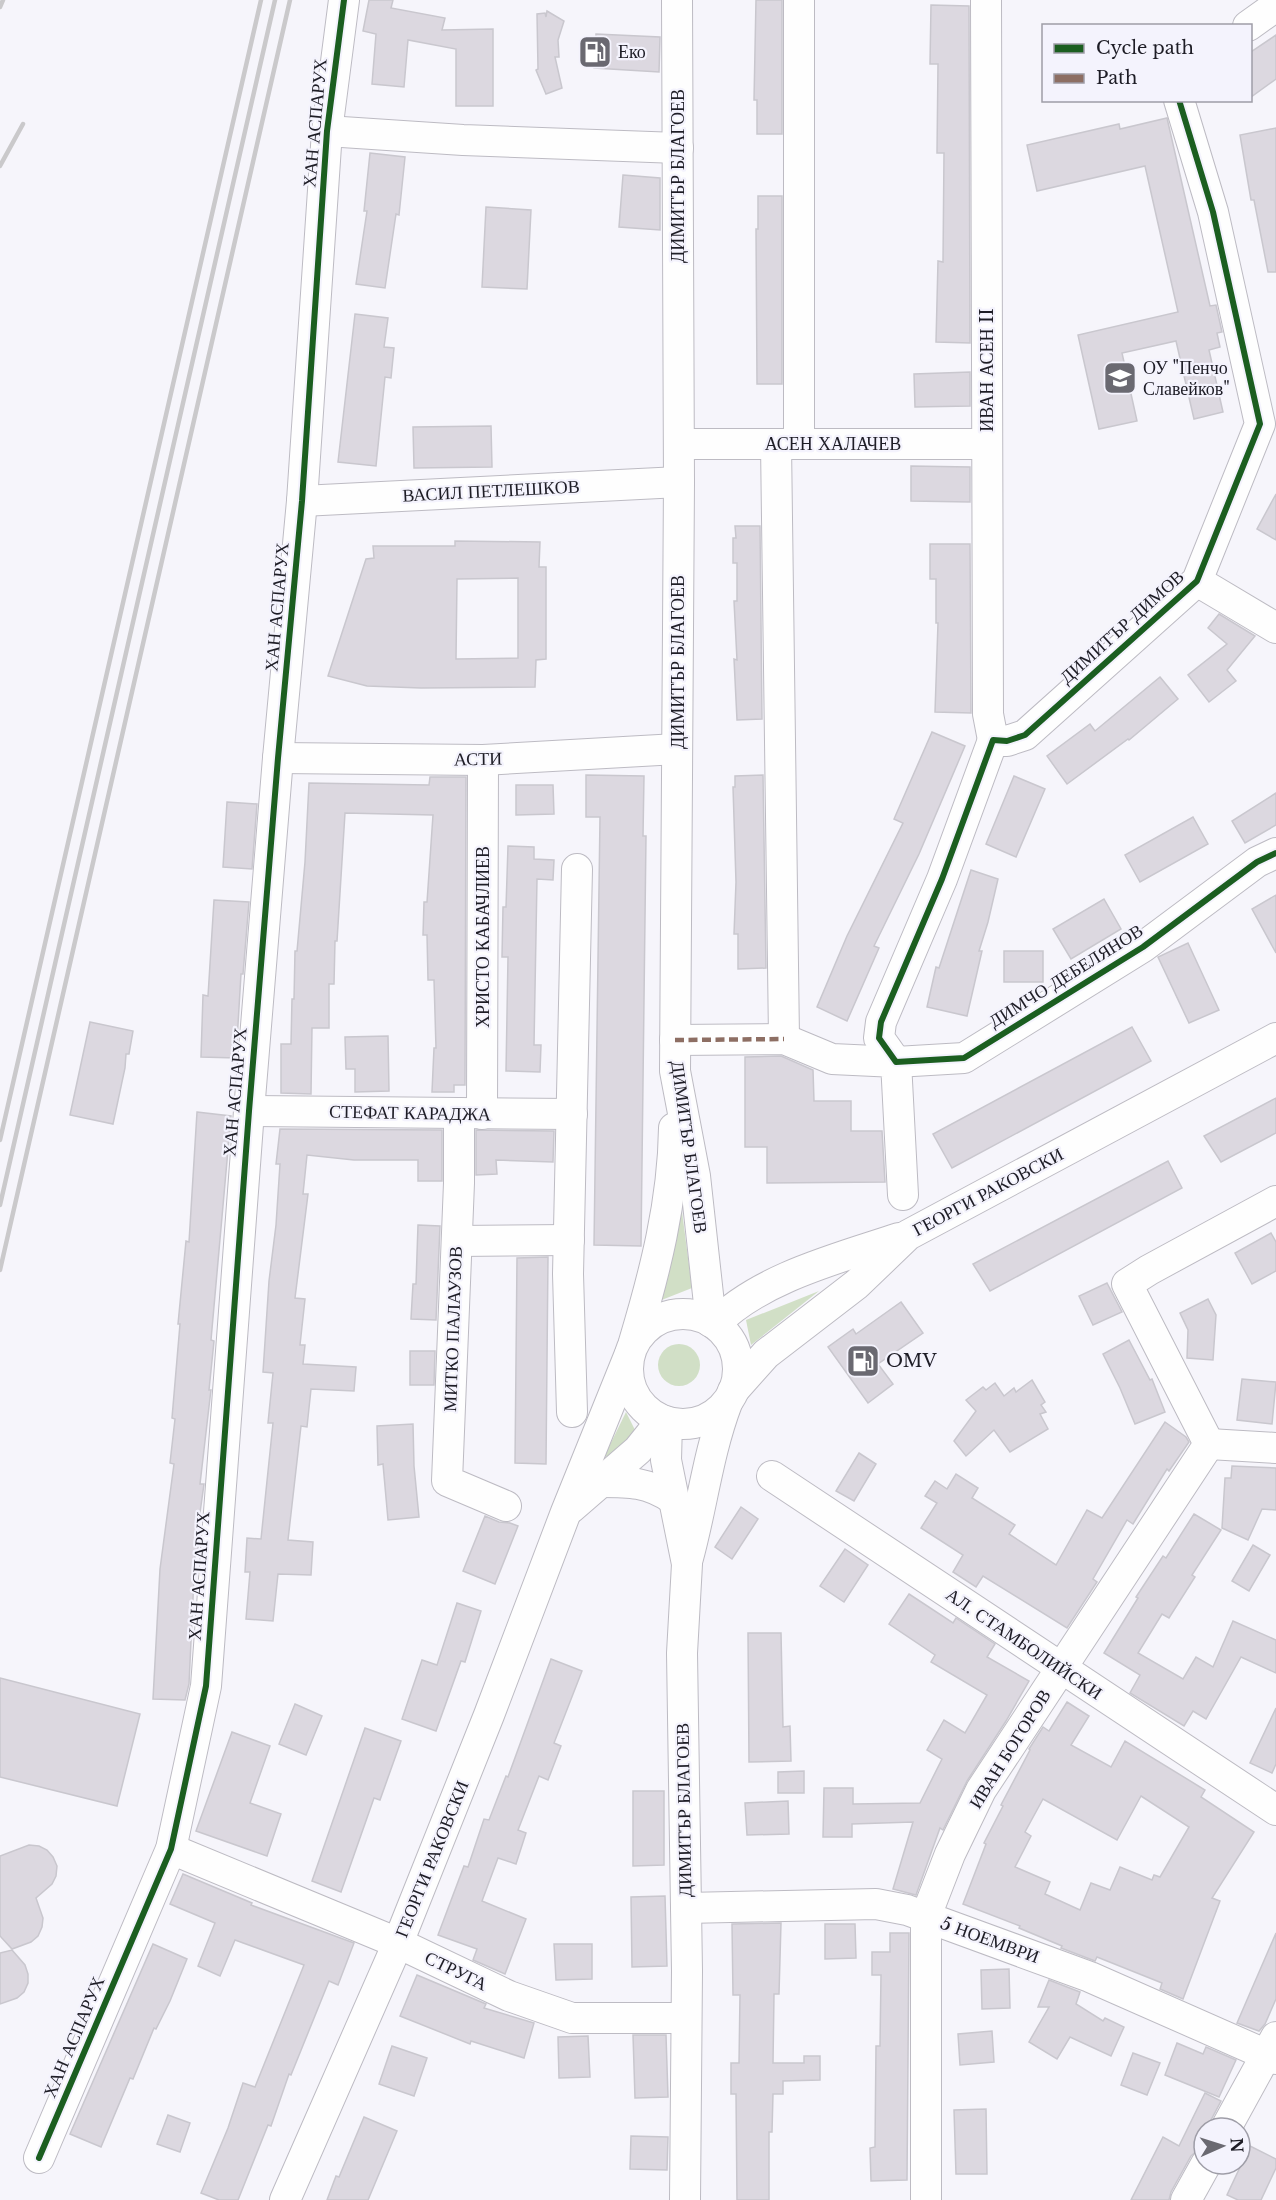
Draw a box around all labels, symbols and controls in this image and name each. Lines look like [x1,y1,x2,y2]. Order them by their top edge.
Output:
legend [1042,24,1252,102]
fuel station icon: Еко [577,34,613,70]
text: Cycle path [1096,37,1194,59]
place label: Еко [618,41,646,63]
street label: ХАН АСПАРУХ [298,57,332,189]
text: Path [1096,67,1137,89]
street label: ДИМИТЪР БЛАГОЕВ [667,89,689,263]
street label: ИВАН АСЕН II [976,308,998,432]
place label: ОУ "Пенчо Славейков" [1143,357,1230,400]
school or university icon: ОУ "Пенчо Славейков" [1102,360,1138,396]
street label: АСЕН ХАЛАЧЕВ [765,433,901,455]
street label: ВАСИЛ ПЕТЛЕШКОВ [402,475,580,507]
street label: ХАН АСПАРУХ [260,541,294,673]
street label: ДИМИТЪР ДИМОВ [1055,565,1189,689]
street label: ДИМИТЪР БЛАГОЕВ [667,575,689,749]
street label: АСТИ [454,748,502,770]
street label: ХРИСТО КАБАЧЛИЕВ [472,846,494,1028]
street label: ДИМЧО ДЕБЕЛЯНОВ [985,920,1147,1032]
street label: ХАН АСПАРУХ [218,1026,252,1158]
street label: ДИМИТЪР БЛАГОЕВ [666,1059,712,1235]
street label: СТЕФАТ КАРАДЖА [329,1101,491,1125]
street label: ГЕОРГИ РАКОВСКИ [909,1143,1067,1241]
street label: МИТКО ПАЛАУЗОВ [439,1246,467,1412]
fuel station icon: OMV [845,1343,881,1379]
place label: OMV [886,1350,937,1372]
street label: ХАН АСПАРУХ [184,1511,214,1641]
street label: АЛ. СТАМБОЛИЙСКИ [942,1583,1106,1705]
street label: ИВАН БОГОРОВ [965,1685,1055,1813]
street label: ДИМИТЪР БЛАГОЕВ [671,1723,697,1897]
street label: ГЕОРГИ РАКОВСКИ [390,1777,474,1941]
street label: 5 НОЕМВРИ [938,1912,1042,1968]
street label: СТРУГА [421,1946,491,1996]
street label: ХАН АСПАРУХ [39,1973,109,2101]
north arrow [1192,2116,1252,2176]
text: N [1227,2137,1247,2153]

